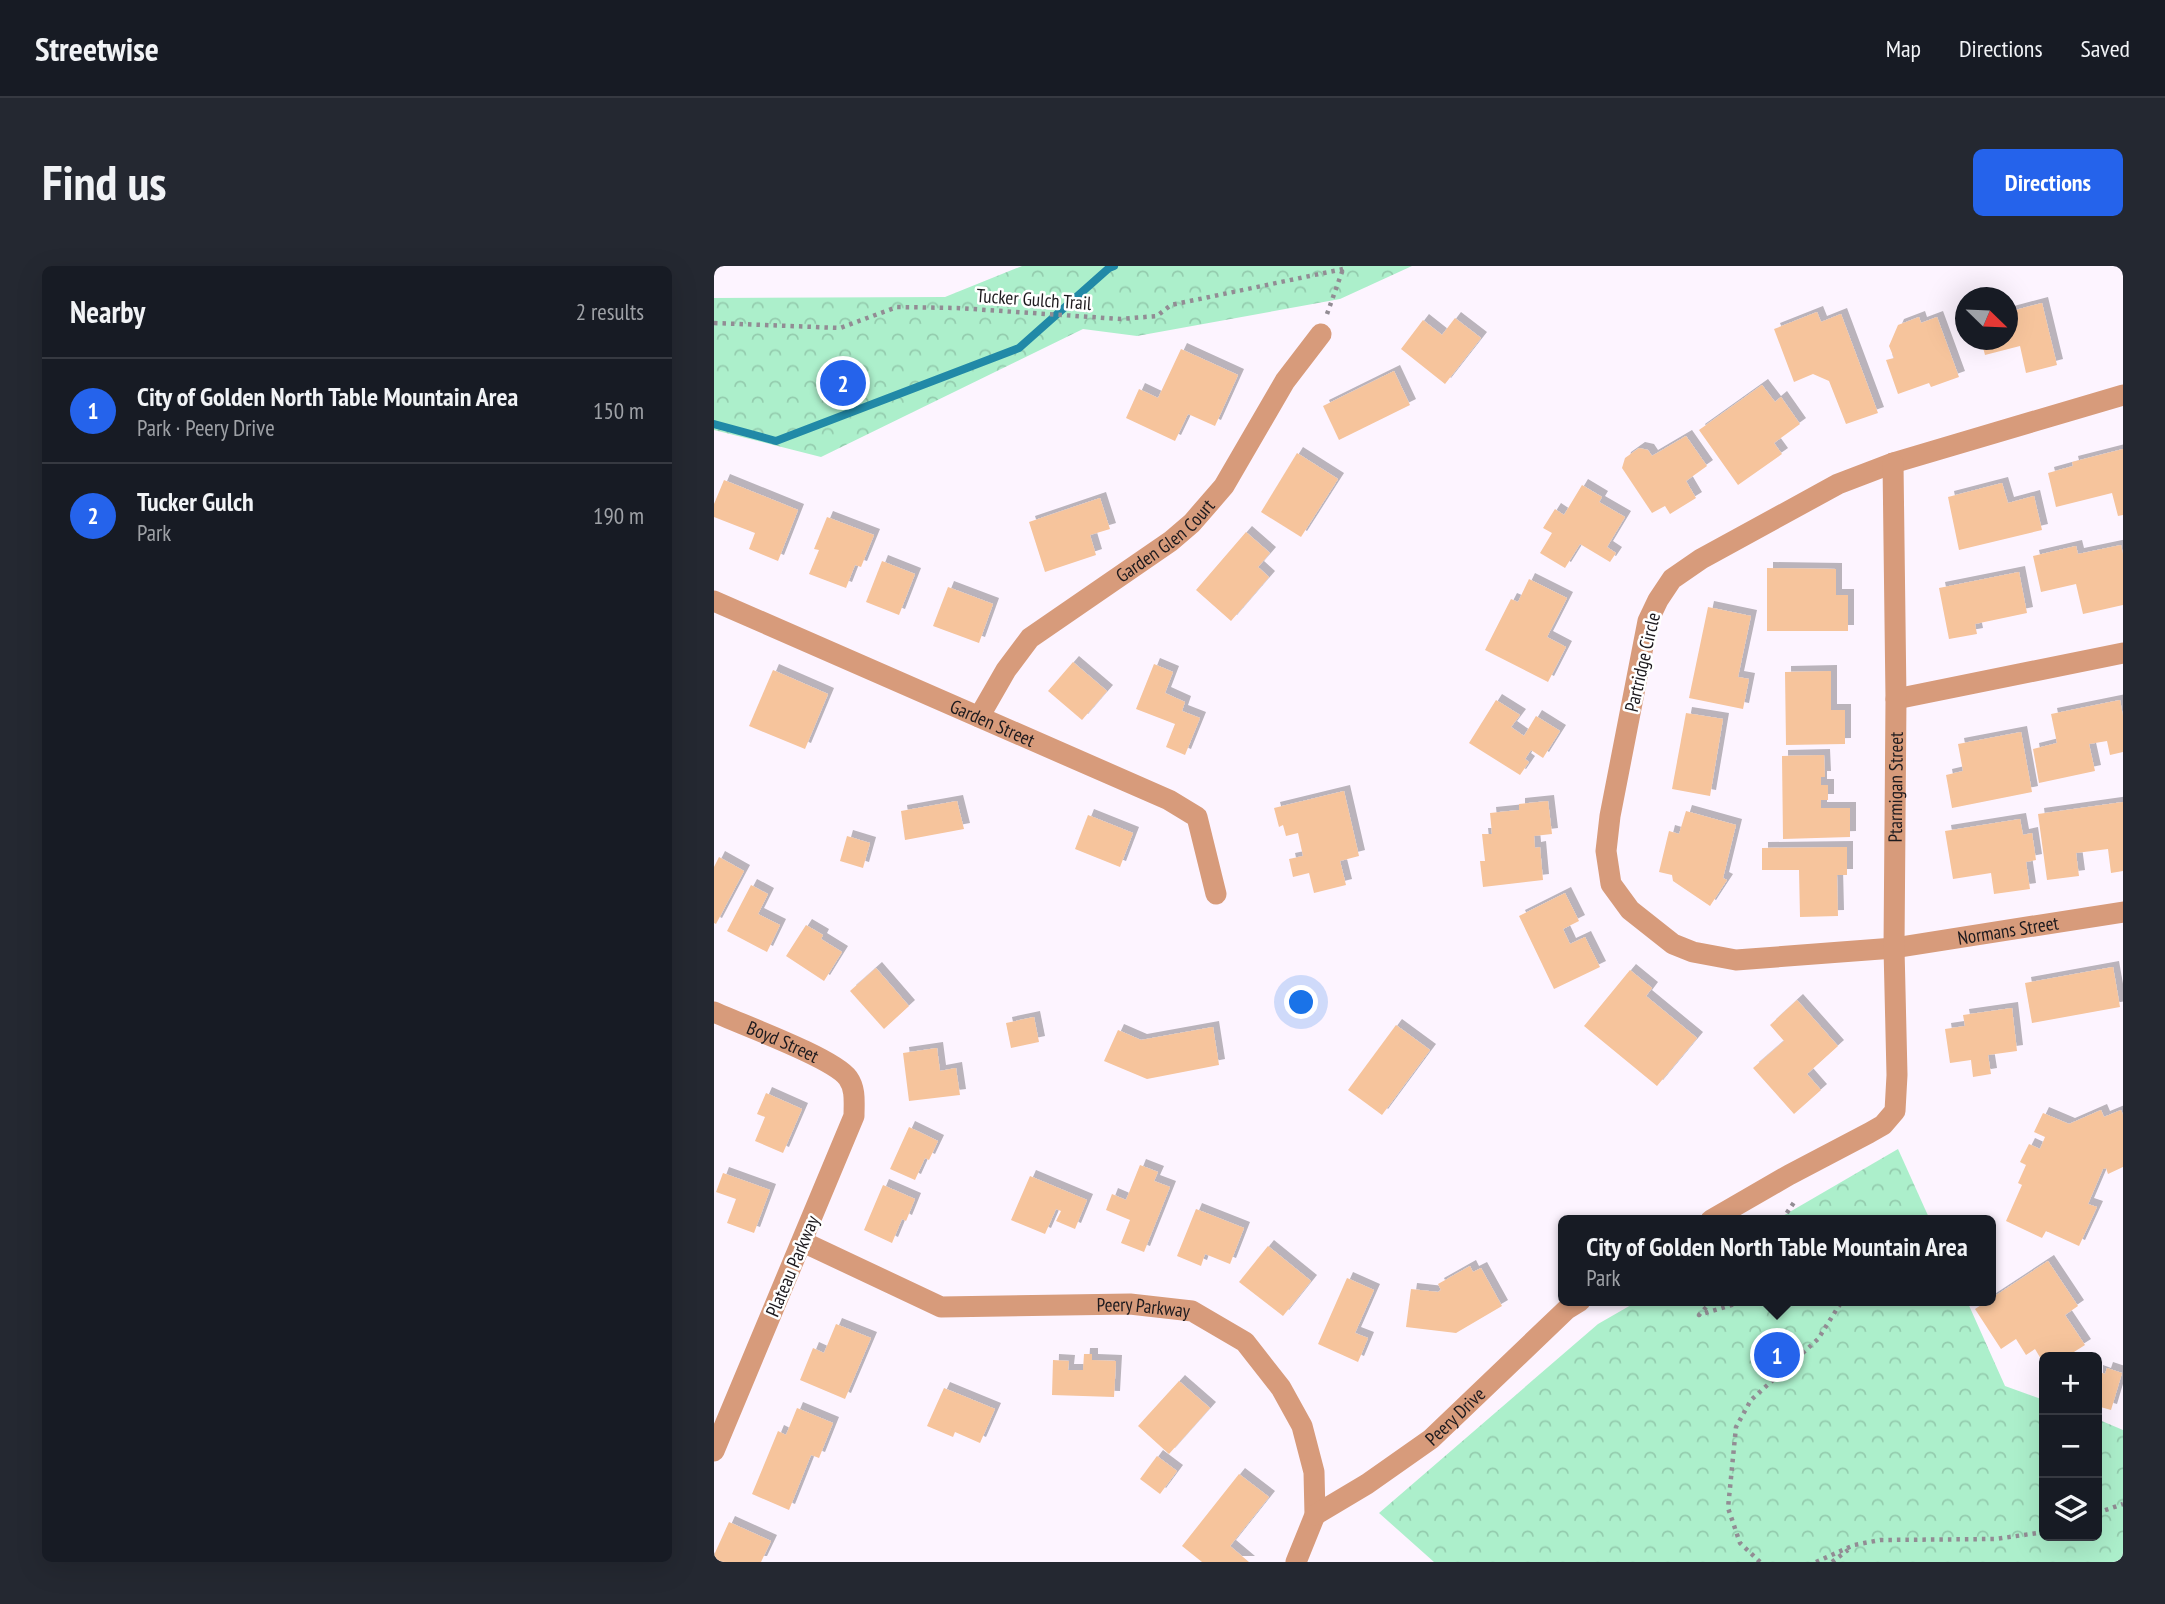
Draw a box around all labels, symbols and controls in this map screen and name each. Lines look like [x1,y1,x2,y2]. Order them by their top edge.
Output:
text: Streetwise [35,27,159,70]
text: Map [1886,33,1921,64]
text: Directions [1959,33,2043,64]
text: Saved [2081,33,2130,64]
button: Directions [1973,149,2123,216]
text: Find us [42,150,166,214]
street label: Tucker Gulch Trail [976,283,1093,315]
north arrow [1955,287,2018,350]
text: Nearby [70,292,145,331]
text: 2 results [576,297,644,326]
pin: 2 [820,357,866,409]
text: City of Golden North Table Mountain Area [137,380,518,413]
text: 1 [88,396,99,425]
text: 150 m [593,396,644,425]
text: Park · Peery Drive [137,413,275,442]
text: Tucker Gulch [137,485,254,518]
street label: Garden Glen Court [1111,493,1220,587]
text: 2 [88,501,99,530]
text: 190 m [593,501,644,530]
text: Park [137,518,171,547]
street label: Partridge Circle [1619,610,1665,714]
street label: Garden Street [946,694,1039,752]
street label: Ptarmigan Street [1883,731,1908,843]
street label: Normans Street [1956,910,2061,950]
your location [1284,985,1318,1019]
street label: Boyd Street [743,1015,824,1068]
street label: Plateau Parkway [760,1211,824,1320]
popup [1558,1215,1996,1306]
text: City of Golden North Table Mountain Area [1586,1230,1968,1263]
text: Park [1586,1263,1621,1292]
street label: Peery Parkway [1096,1292,1192,1323]
pin: 1 [1754,1329,1800,1381]
map controls [2039,1352,2102,1541]
button: + [2039,1352,2102,1415]
street label: Peery Drive [1420,1382,1490,1450]
button: − [2039,1415,2102,1478]
button: layers [2039,1478,2102,1541]

